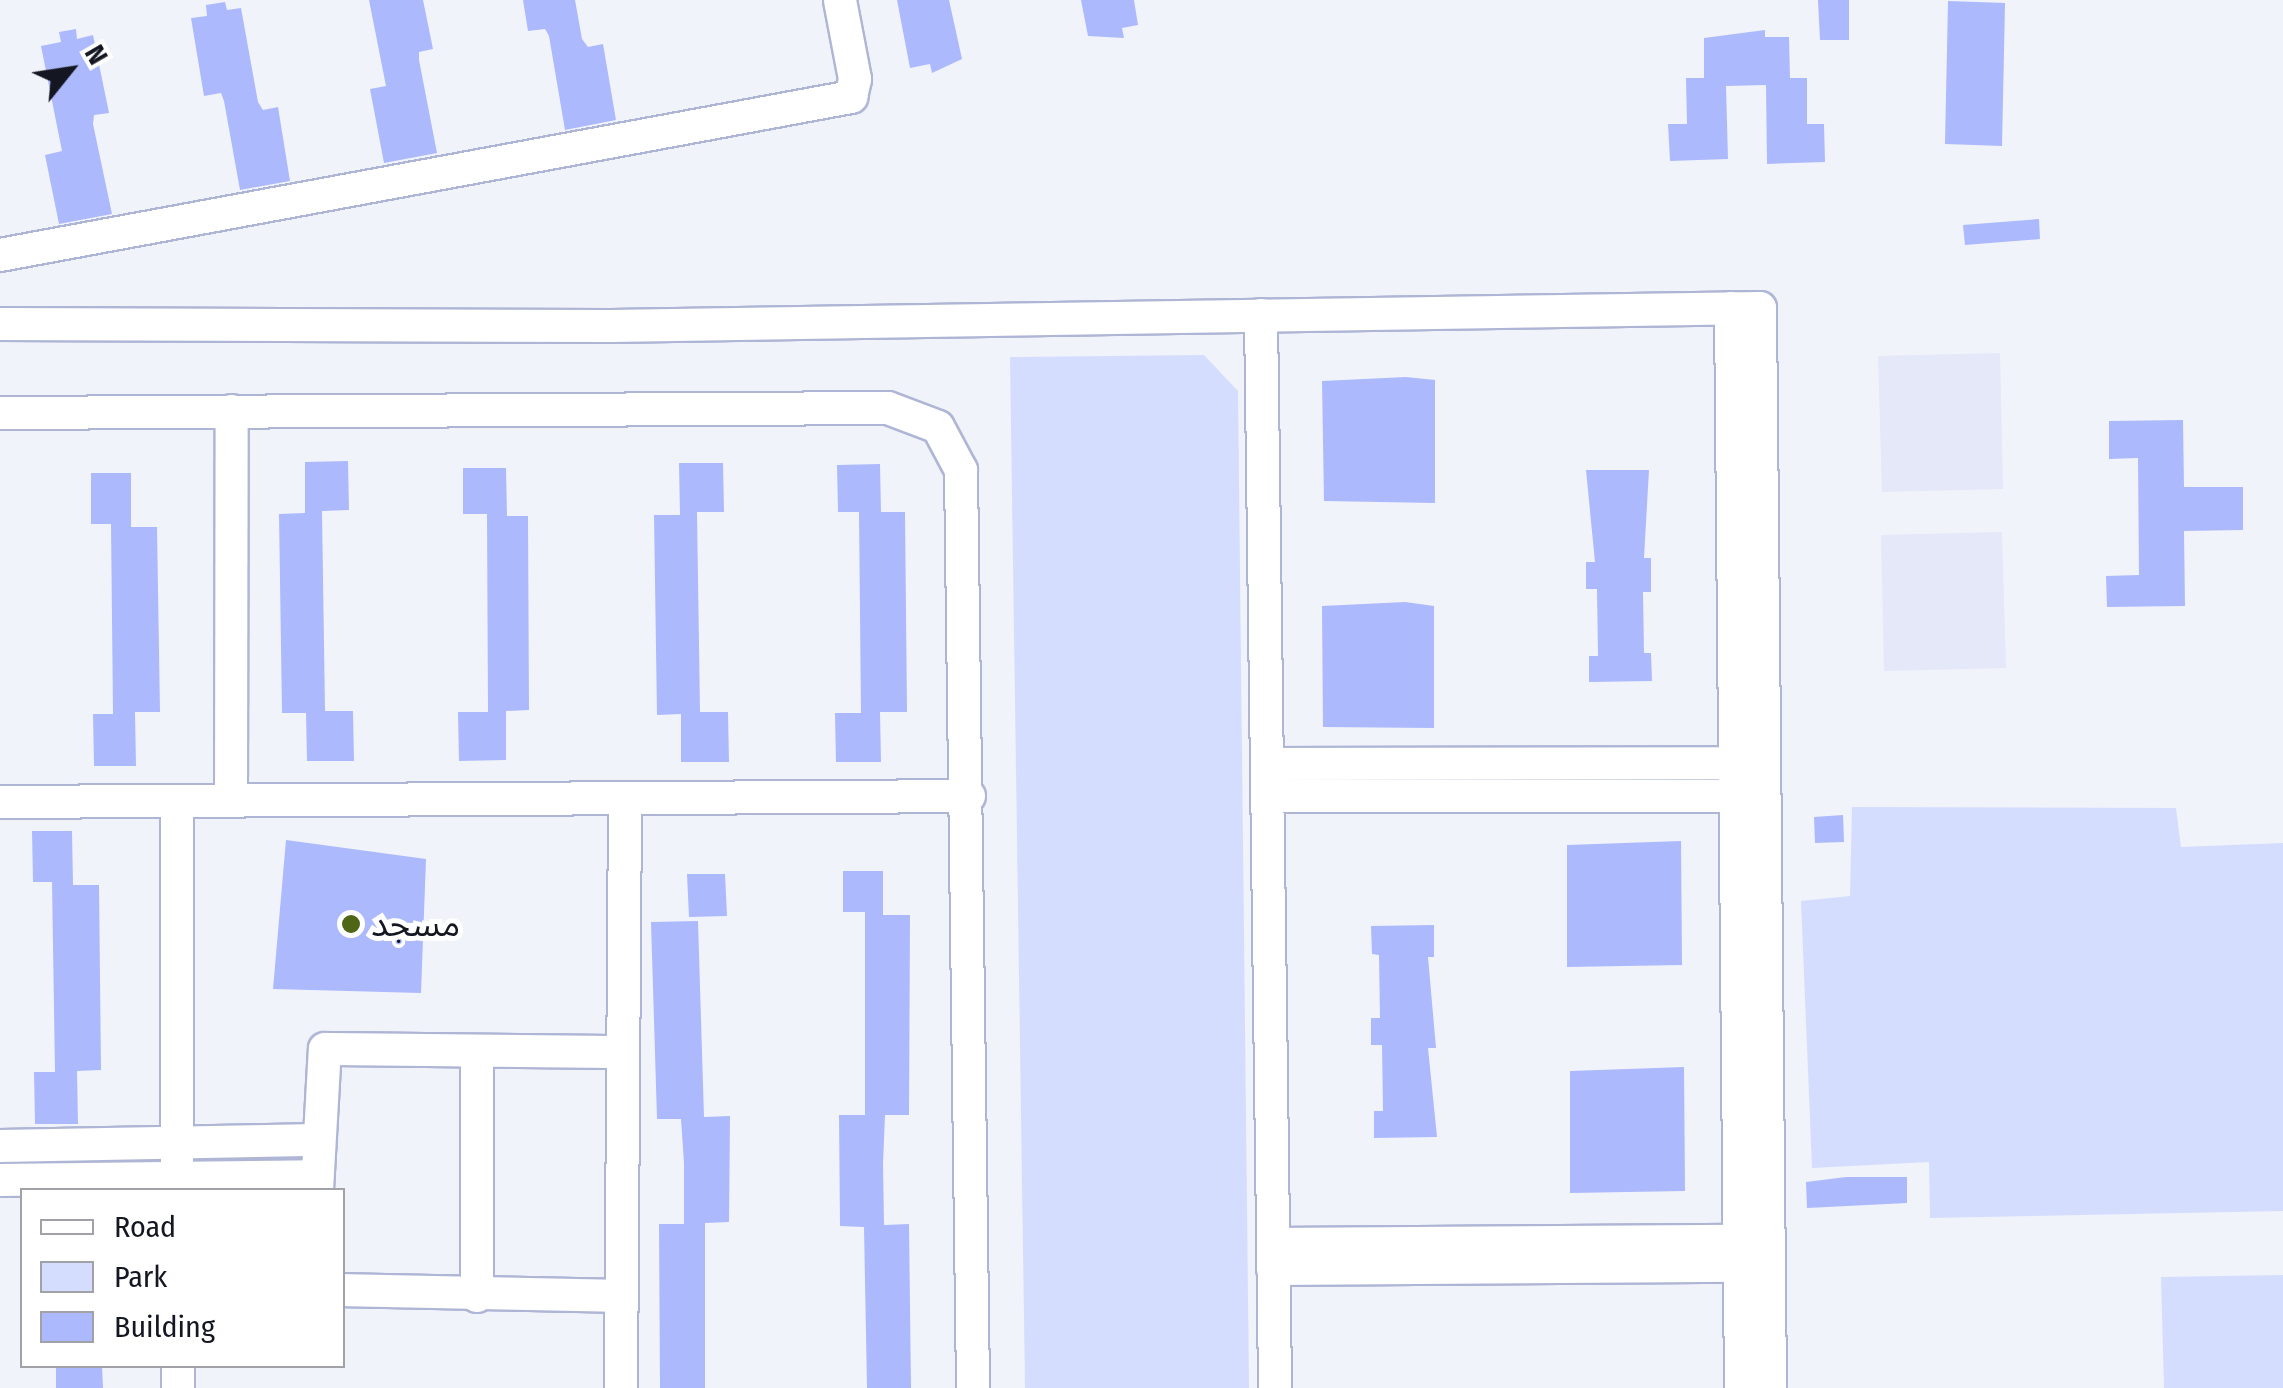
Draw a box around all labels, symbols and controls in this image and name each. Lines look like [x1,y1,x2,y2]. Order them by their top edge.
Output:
north arrow [20,20,120,120]
text: N [78,39,115,70]
place label: مسجد [371,903,460,945]
marker: مسجد [340,913,362,935]
legend [20,1188,345,1368]
text: Road [114,1209,176,1245]
text: Park [114,1259,167,1295]
text: Building [114,1309,215,1345]

